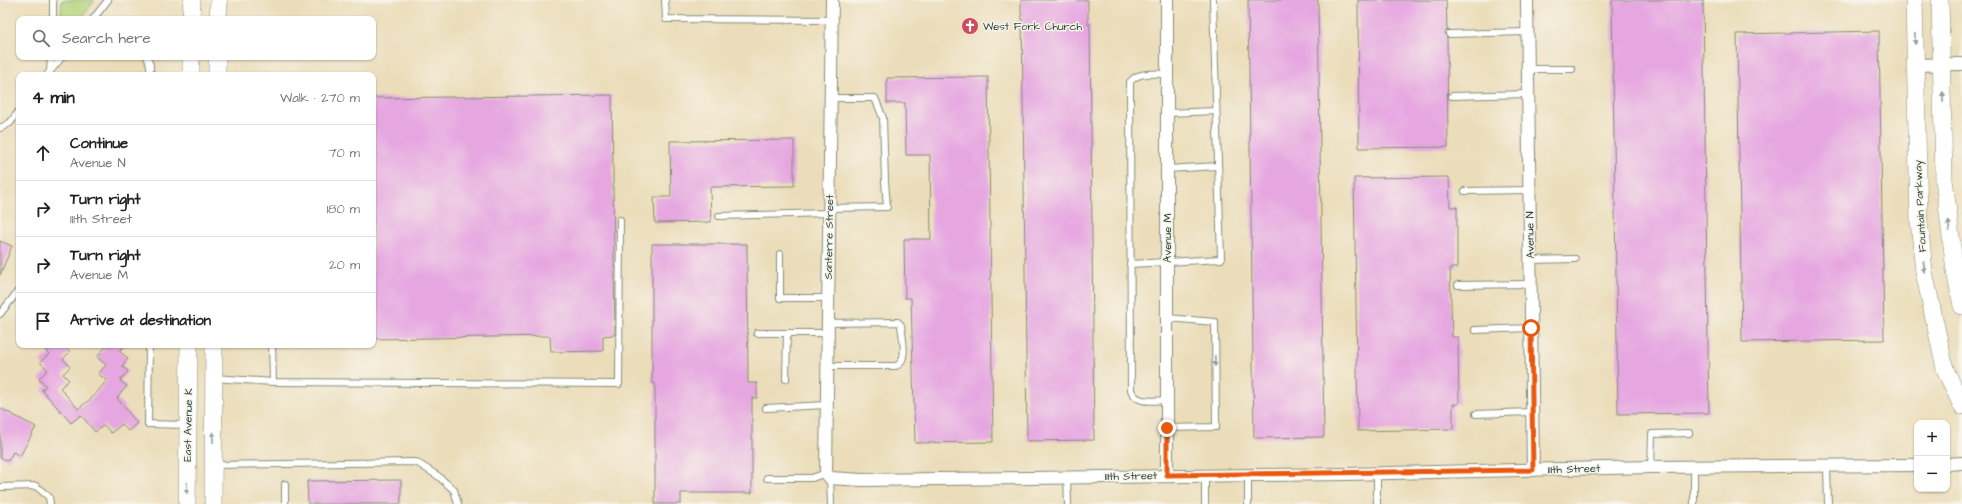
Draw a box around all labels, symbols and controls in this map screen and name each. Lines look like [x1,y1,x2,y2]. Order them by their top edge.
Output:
search box [16,16,376,60]
church icon: West Fork Church [960,16,980,36]
place label: West Fork Church [983,19,1083,34]
icon: search [30,27,52,49]
text: Search here [62,28,151,49]
one-way arrow [1912,33,1918,46]
text: 4 min [32,86,75,110]
text: Walk · 270 m [280,89,360,107]
one-way arrow [1940,90,1946,103]
text: Continue [70,133,128,154]
icon: ahead [32,142,54,164]
text: 70 m [328,144,360,162]
text: Avenue N [70,154,126,172]
street label: Fountain Parkway [1910,159,1931,253]
text: Turn right [70,189,141,210]
street label: Santerre Street [821,194,837,280]
icon: right [32,198,54,220]
text: 180 m [326,200,360,218]
text: 111th Street [70,210,132,228]
street label: Avenue N [1522,211,1538,259]
street label: Avenue M [1160,213,1175,263]
one-way arrow [1946,220,1952,232]
text: Turn right [70,245,141,266]
icon: right [32,254,54,276]
text: 20 m [329,256,360,274]
one-way arrow [1920,261,1927,273]
text: Avenue M [70,266,128,284]
icon: arrive [32,310,54,332]
text: Arrive at destination [70,310,211,331]
route start [1522,319,1540,337]
one-way arrow [1212,355,1218,368]
street label: East Avenue K [180,388,196,462]
route end [1158,419,1176,437]
map controls [1914,420,1950,492]
button: + [1914,420,1950,456]
one-way arrow [210,430,216,443]
button: − [1914,456,1950,492]
street label: 111th Street [1548,461,1601,477]
street label: 111th Street [1105,468,1158,484]
one-way arrow [184,482,190,495]

